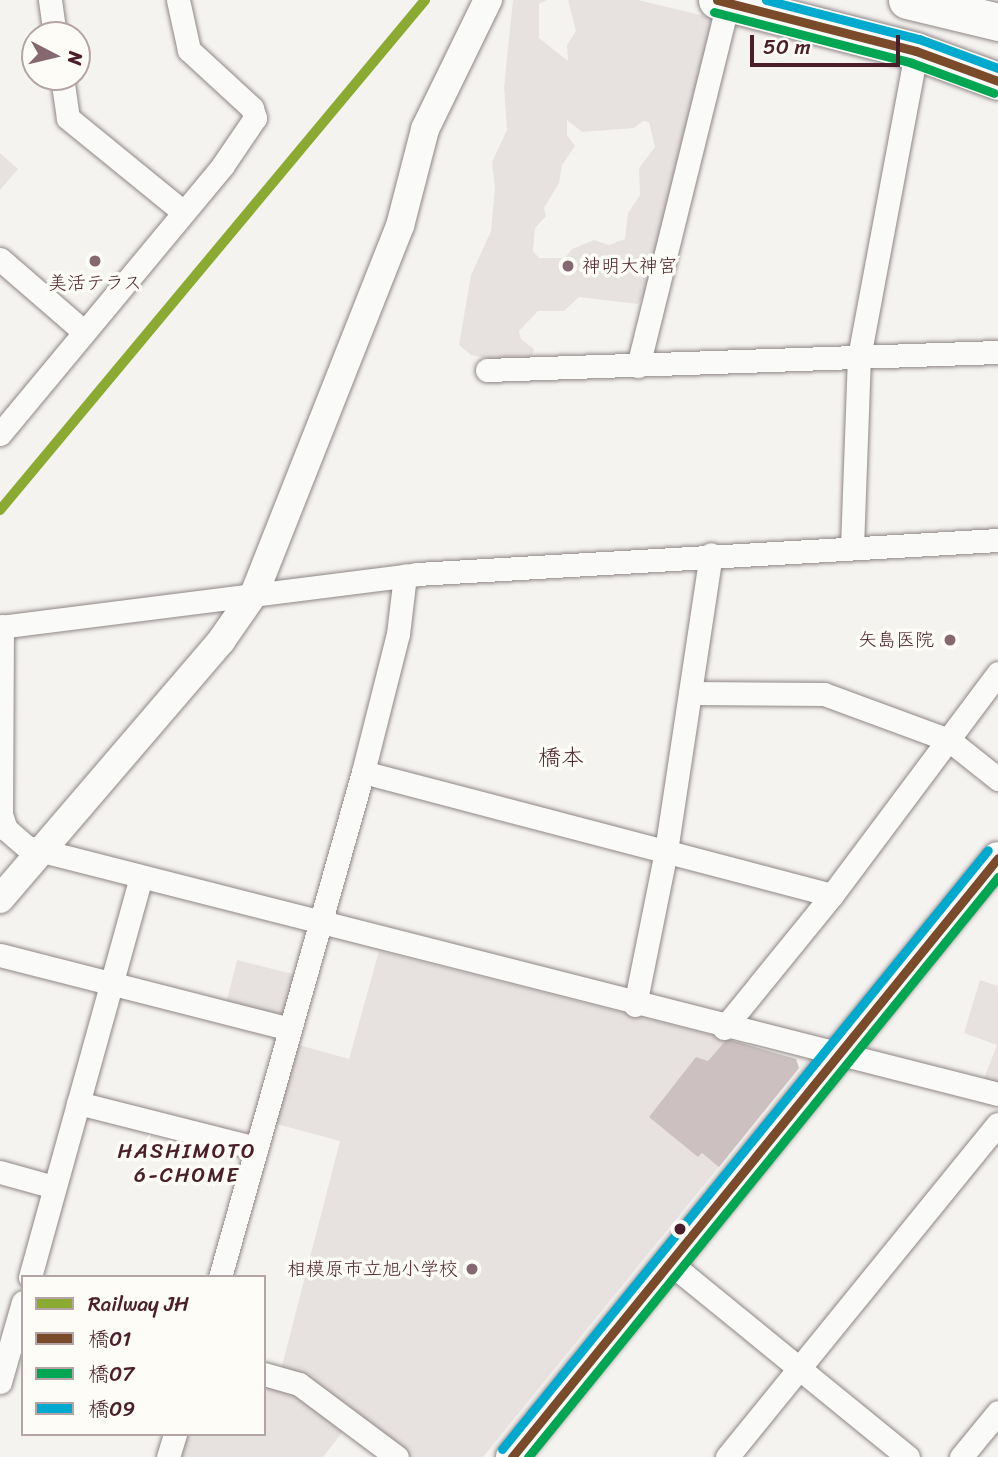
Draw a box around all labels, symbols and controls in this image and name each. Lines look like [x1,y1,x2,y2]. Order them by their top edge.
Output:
north arrow [21,21,91,91]
scale bar [753,21,904,65]
text: 50 m [763,28,811,66]
text: N [58,50,93,67]
marker: 美活テラス [87,253,103,269]
place label: 神明大神宮 [582,255,677,277]
marker: 神明大神宮 [560,258,576,274]
place label: 美活テラス [48,272,142,294]
place label: 矢島医院 [858,629,934,651]
marker: 矢島医院 [940,630,960,650]
district label: 橋本 [538,744,584,772]
district label: HASHIMOTO 6-CHOME [120,1138,254,1188]
unlabelled marker [673,1222,687,1236]
place label: 相模原市立旭小学校 [287,1258,458,1280]
marker: 相模原市立旭小学校 [464,1261,480,1277]
legend [21,1275,266,1436]
text: Railway JH [88,1285,189,1323]
text: 橋01 [88,1320,131,1358]
text: 橋07 [88,1355,134,1393]
text: 橋09 [88,1390,135,1428]

